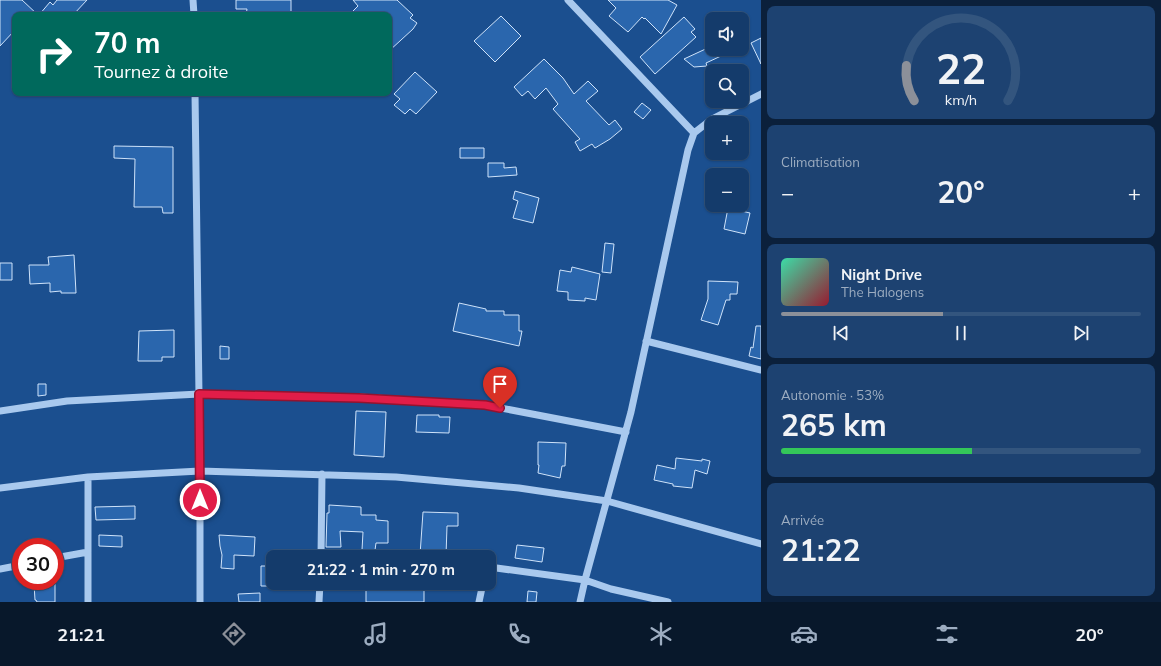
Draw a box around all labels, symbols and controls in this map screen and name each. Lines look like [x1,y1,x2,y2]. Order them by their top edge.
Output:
map controls [705,12,749,212]
button: sound [705,12,749,56]
text: 70 m [94,25,160,60]
icon: right [28,28,80,80]
text: 22 [936,41,986,93]
text: Tournez à droite [94,60,228,83]
button: search [705,64,749,108]
text: km/h [945,90,977,108]
button: + [705,116,749,160]
text: Climatisation [781,154,860,170]
button: − [705,168,749,212]
text: 20° [937,173,985,211]
text: − [781,179,794,207]
text: + [1128,179,1141,207]
text: Night Drive [841,265,922,284]
text: The Halogens [841,284,924,300]
icon: previous [830,322,852,344]
icon: pause [950,322,972,344]
icon: next [1070,322,1092,344]
pin [483,367,517,408]
icon: arrive [489,373,511,395]
text: Autonomie · 53% [781,387,884,403]
text: 265 km [781,406,887,444]
position arrow [179,479,221,521]
text: Arrivée [781,512,824,528]
text: 21:22 [781,531,860,569]
speed limit sign: 30 [12,538,64,590]
text: 21:22 · 1 min · 270 m [307,560,455,579]
icon: directions [220,620,248,648]
icon: music [362,620,390,648]
icon: phone [505,620,533,648]
icon: climate [647,620,675,648]
icon: car [790,620,818,648]
icon: filters [933,620,961,648]
text: 21:21 [57,623,105,646]
text: 20° [1075,623,1104,646]

